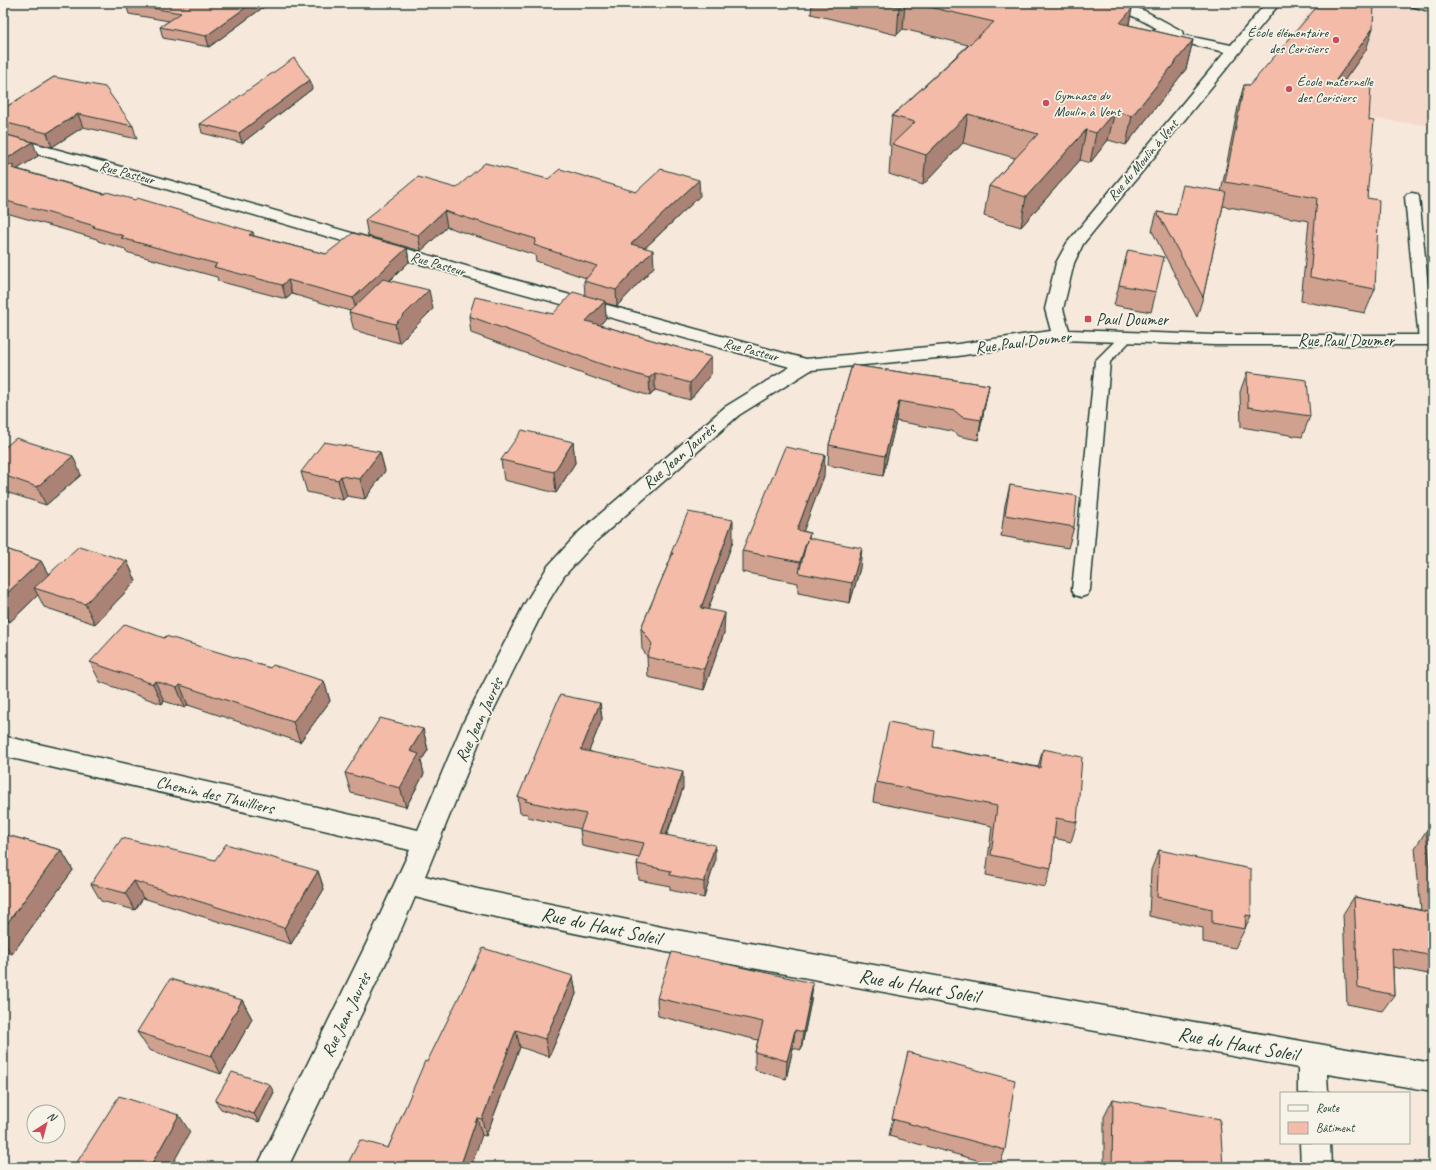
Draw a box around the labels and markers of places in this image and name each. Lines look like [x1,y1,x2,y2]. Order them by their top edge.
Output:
place label: École élémentaire des Cerisiers [1248,24,1329,57]
marker: École élémentaire des Cerisiers [1331,35,1341,45]
place label: École maternelle des Cerisiers [1297,73,1374,106]
marker: École maternelle des Cerisiers [1284,84,1294,94]
place label: Gymnase du Moulin à Vent [1054,87,1122,120]
marker: Gymnase du Moulin à Vent [1041,98,1051,108]
place label: Paul Doumer [1096,309,1170,330]
marker: Paul Doumer [1083,314,1093,324]

